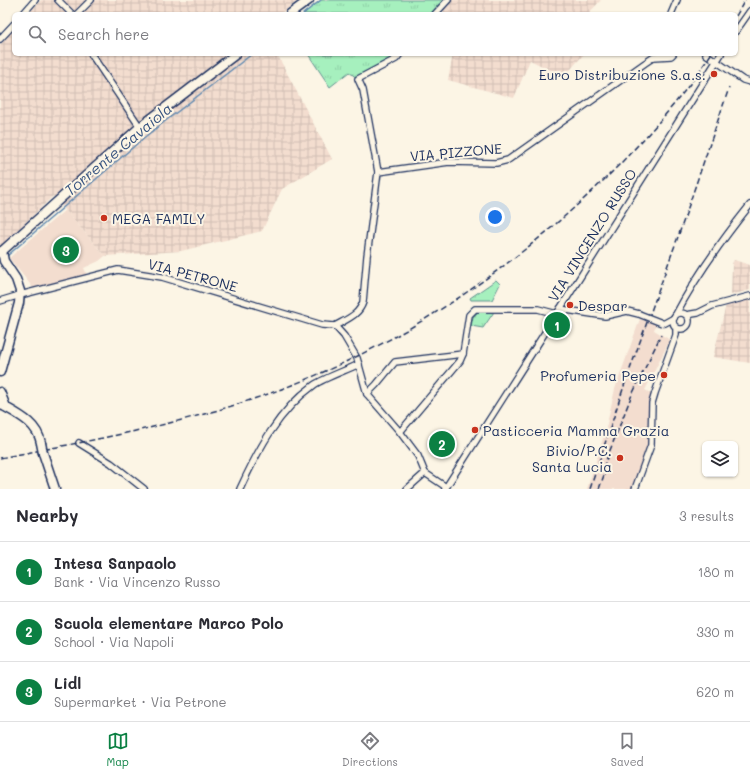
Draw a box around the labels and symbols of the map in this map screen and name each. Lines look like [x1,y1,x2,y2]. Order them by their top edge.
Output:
place label: Euro Distribuzione S.a.s. [539,65,706,84]
marker: Euro Distribuzione S.a.s. [709,69,719,79]
water label: Torrente Cavaiola [60,98,176,200]
street label: VIA PIZZONE [409,139,503,165]
street label: VIA VINCENZO RUSSO [543,165,641,305]
your location [485,207,505,227]
place label: MEGA FAMILY [112,209,206,228]
marker: MEGA FAMILY [99,213,109,223]
pin: 3 [53,235,79,265]
street label: VIA PETRONE [146,254,240,296]
place label: Despar [578,296,627,315]
marker: Despar [565,300,575,310]
pin: 1 [544,310,570,340]
place label: Profumeria Pepe [540,366,656,385]
marker: Profumeria Pepe [659,370,669,380]
place label: Pasticceria Mamma Grazia [483,421,669,440]
marker: Pasticceria Mamma Grazia [470,425,480,435]
pin: 2 [429,429,455,459]
place label: Bivio/P.C. Santa Lucia [532,441,612,476]
marker: Bivio/P.C. Santa Lucia [615,453,625,463]

